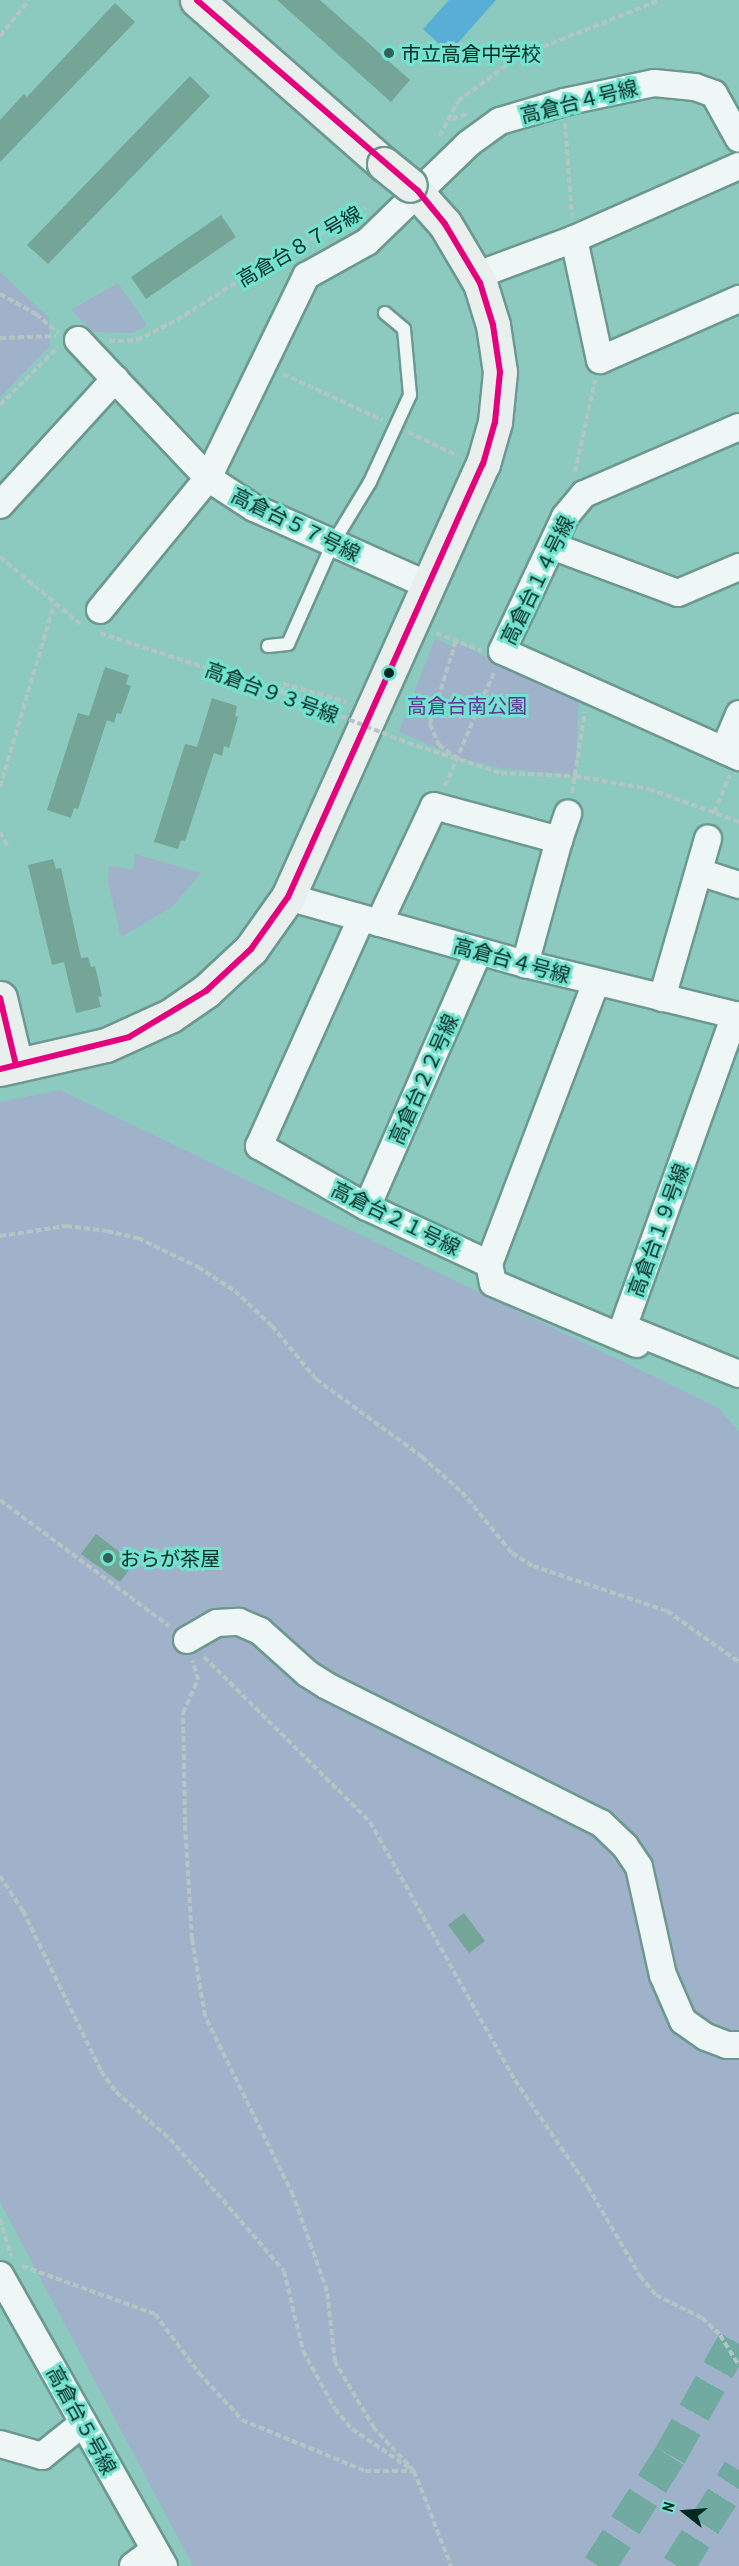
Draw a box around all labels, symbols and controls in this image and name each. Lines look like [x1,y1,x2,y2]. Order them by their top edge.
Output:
place label: 市立高倉中学校 [401,41,541,65]
marker: 市立高倉中学校 [382,46,396,60]
street label: 高倉台４号線 [518,75,640,127]
street label: 高倉台８７号線 [232,201,366,291]
street label: 高倉台５７号線 [228,483,364,565]
street label: 高倉台１４号線 [496,512,578,648]
street label: 高倉台９３号線 [202,657,342,727]
unlabelled marker [383,667,395,679]
park label: 高倉台南公園 [407,693,527,717]
street label: 高倉台４号線 [451,933,573,987]
street label: 高倉台２２号線 [384,1010,462,1148]
street label: 高倉台１９号線 [623,1160,693,1300]
street label: 高倉台２１号線 [328,1177,464,1259]
place label: おらが茶屋 [120,1546,220,1570]
marker: おらが茶屋 [101,1551,115,1565]
street label: 高倉台５号線 [42,2362,122,2478]
north arrow [655,2482,715,2542]
text: N [656,2499,680,2514]

